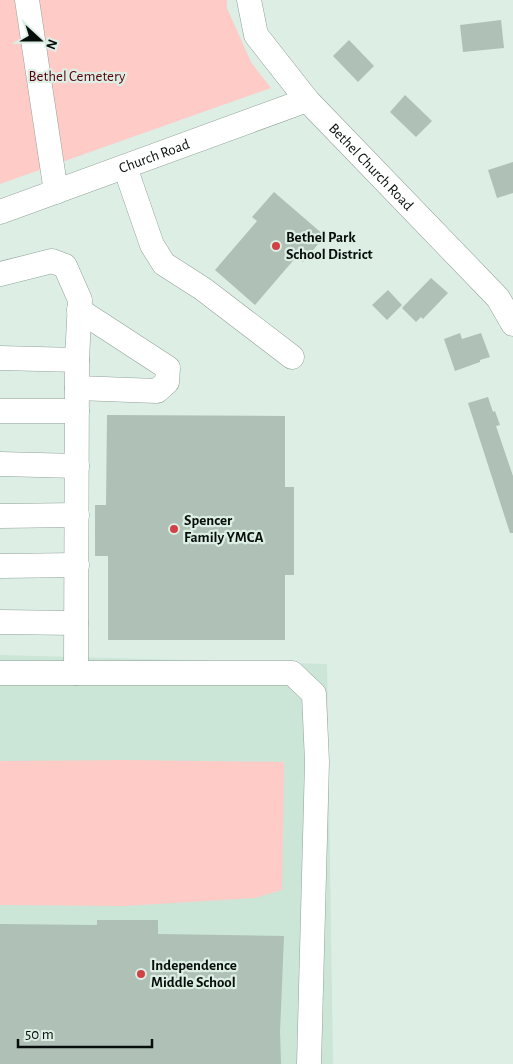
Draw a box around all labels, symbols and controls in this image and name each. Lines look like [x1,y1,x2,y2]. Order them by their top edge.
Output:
north arrow [15,15,65,65]
text: N [43,37,59,51]
park label: Bethel Cemetery [29,69,126,84]
street label: Bethel Church Road [326,120,417,213]
street label: Church Road [117,136,192,176]
place label: Bethel Park School District [286,230,373,262]
marker: Bethel Park School District [270,240,282,252]
place label: Spencer Family YMCA [184,513,263,545]
marker: Spencer Family YMCA [168,523,180,535]
place label: Independence Middle School [151,958,237,990]
marker: Independence Middle School [135,968,147,980]
scale bar [18,1016,151,1048]
text: 50 m [25,1027,54,1042]

